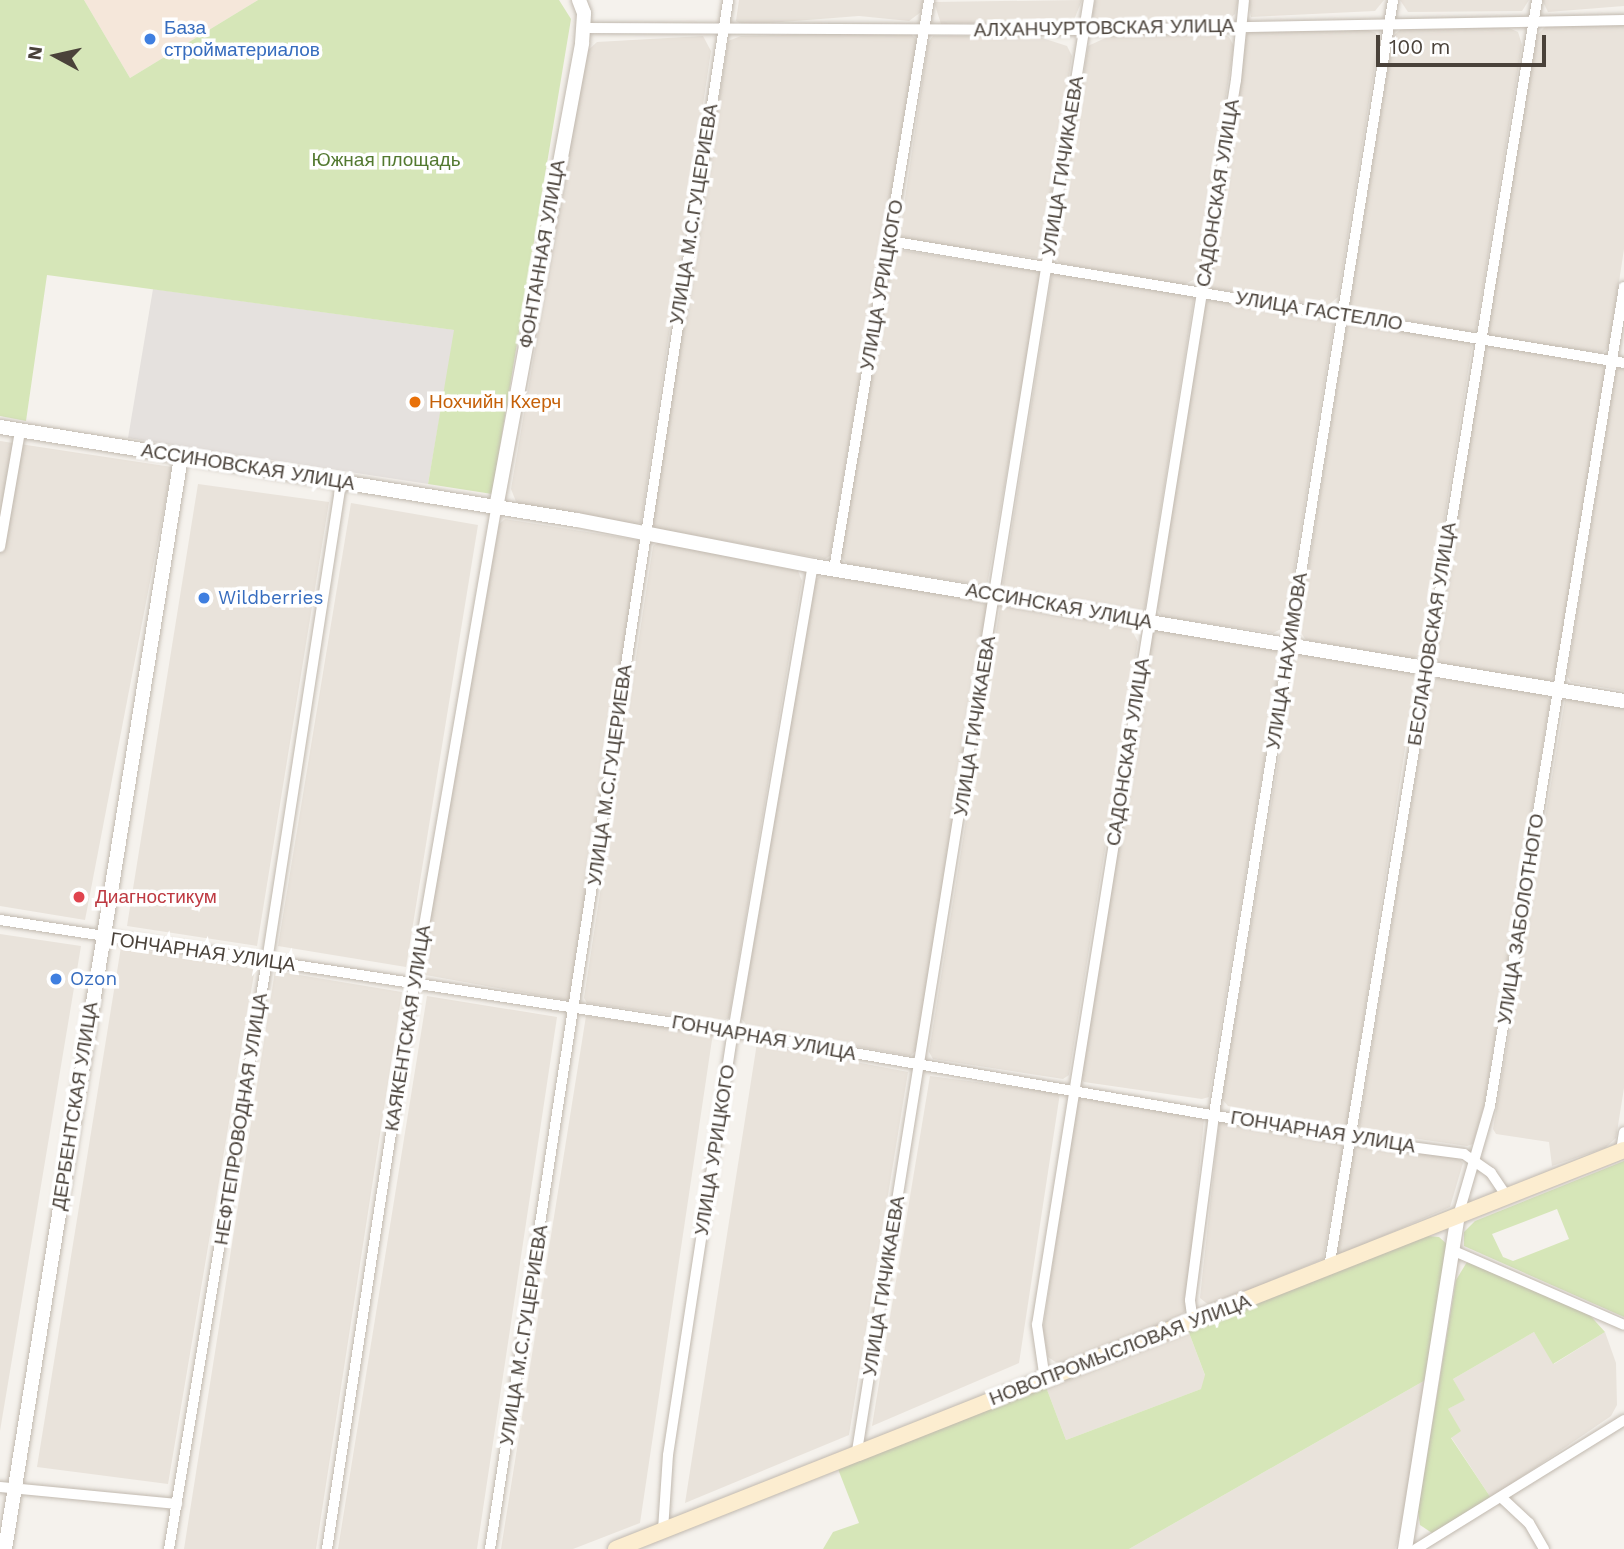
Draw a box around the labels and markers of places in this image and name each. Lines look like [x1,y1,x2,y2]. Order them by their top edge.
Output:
place label: База стройматериалов [164,17,320,61]
marker: База стройматериалов [142,31,158,47]
place label: Нохчийн Кхерч [429,391,561,413]
marker: Нохчийн Кхерч [407,394,423,410]
place label: Wildberries [218,587,323,609]
marker: Wildberries [196,590,212,606]
place label: Диагностикум [95,886,217,908]
marker: Диагностикум [69,887,89,907]
place label: Ozon [70,968,117,990]
marker: Ozon [48,971,64,987]

